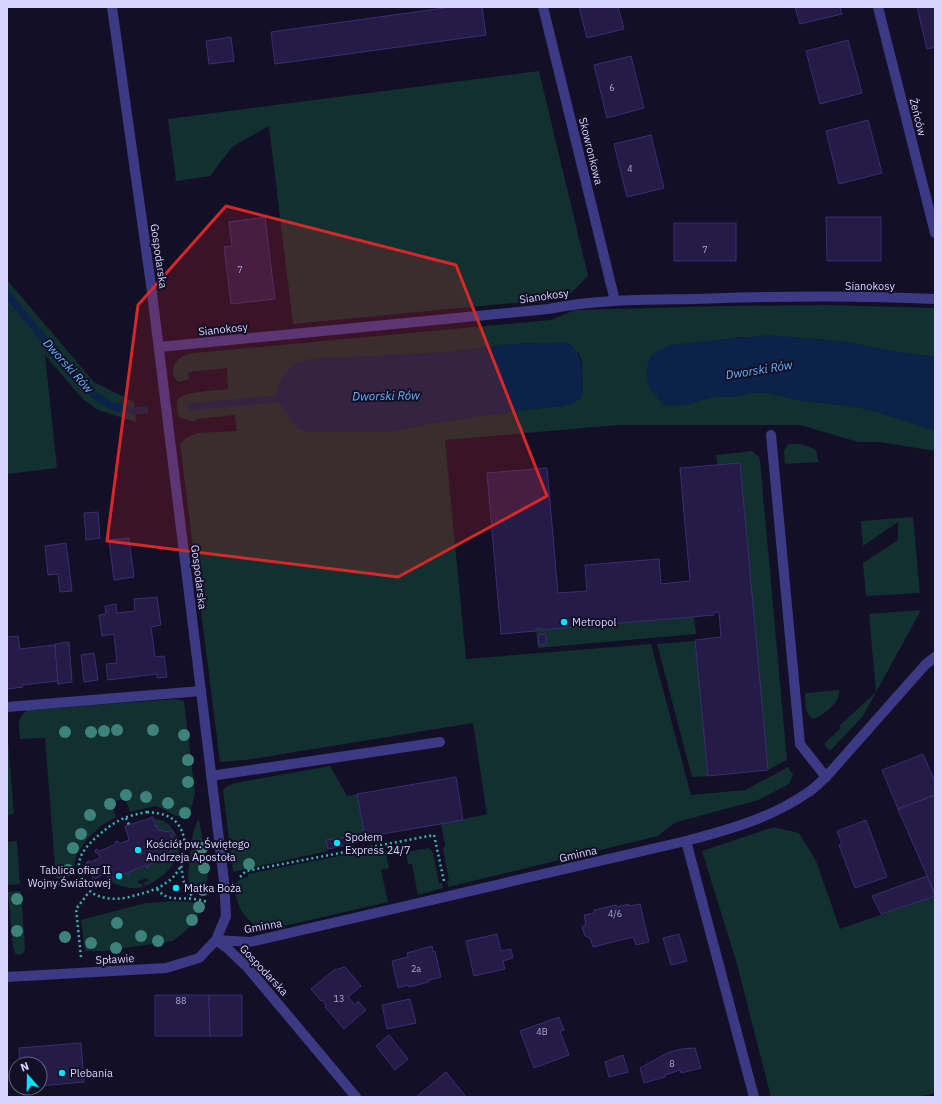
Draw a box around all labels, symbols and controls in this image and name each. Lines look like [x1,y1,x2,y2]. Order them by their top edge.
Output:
house number: 6 [609,82,615,93]
street label: Żeńców [907,97,930,138]
street label: Skowronkowa [576,116,606,186]
house number: 4 [627,163,633,174]
street label: Gospodarska [148,223,170,289]
house number: 7 [702,244,708,255]
house number: 7 [237,264,243,275]
street label: Sianokosy [845,279,895,293]
street label: Sianokosy [518,286,570,306]
street label: Sianokosy [197,319,249,339]
water label: Dworski Rów [40,335,97,397]
water label: Dworski Rów [724,357,795,382]
water label: Dworski Rów [352,387,421,404]
street label: Gospodarska [188,544,210,610]
place label: Metropol [572,615,617,629]
marker: Metropol [559,617,569,627]
place label: Społem Express 24/7 [345,830,411,857]
place label: Kościół pw. Świętego Andrzeja Apostoła [146,837,250,864]
marker: Społem Express 24/7 [332,838,342,848]
street label: Gminna [558,843,598,865]
marker: Kościół pw. Świętego Andrzeja Apostoła [133,845,143,855]
place label: Tablica ofiar II Wojny Światowej [28,863,111,890]
marker: Tablica ofiar II Wojny Światowej [114,871,124,881]
place label: Matka Boża [184,881,241,895]
marker: Matka Boża [171,883,181,893]
house number: 4/6 [608,908,622,919]
street label: Gminna [243,916,283,936]
street label: Gospodarska [237,941,291,999]
street label: Spławie [95,951,135,967]
house number: 2a [411,963,421,974]
house number: 13 [334,993,344,1004]
house number: 88 [176,995,186,1006]
house number: 4B [536,1026,548,1037]
north arrow [8,1056,48,1096]
house number: 8 [669,1058,675,1069]
text: N [18,1059,31,1075]
place label: Plebania [70,1066,113,1080]
marker: Plebania [57,1068,67,1078]

